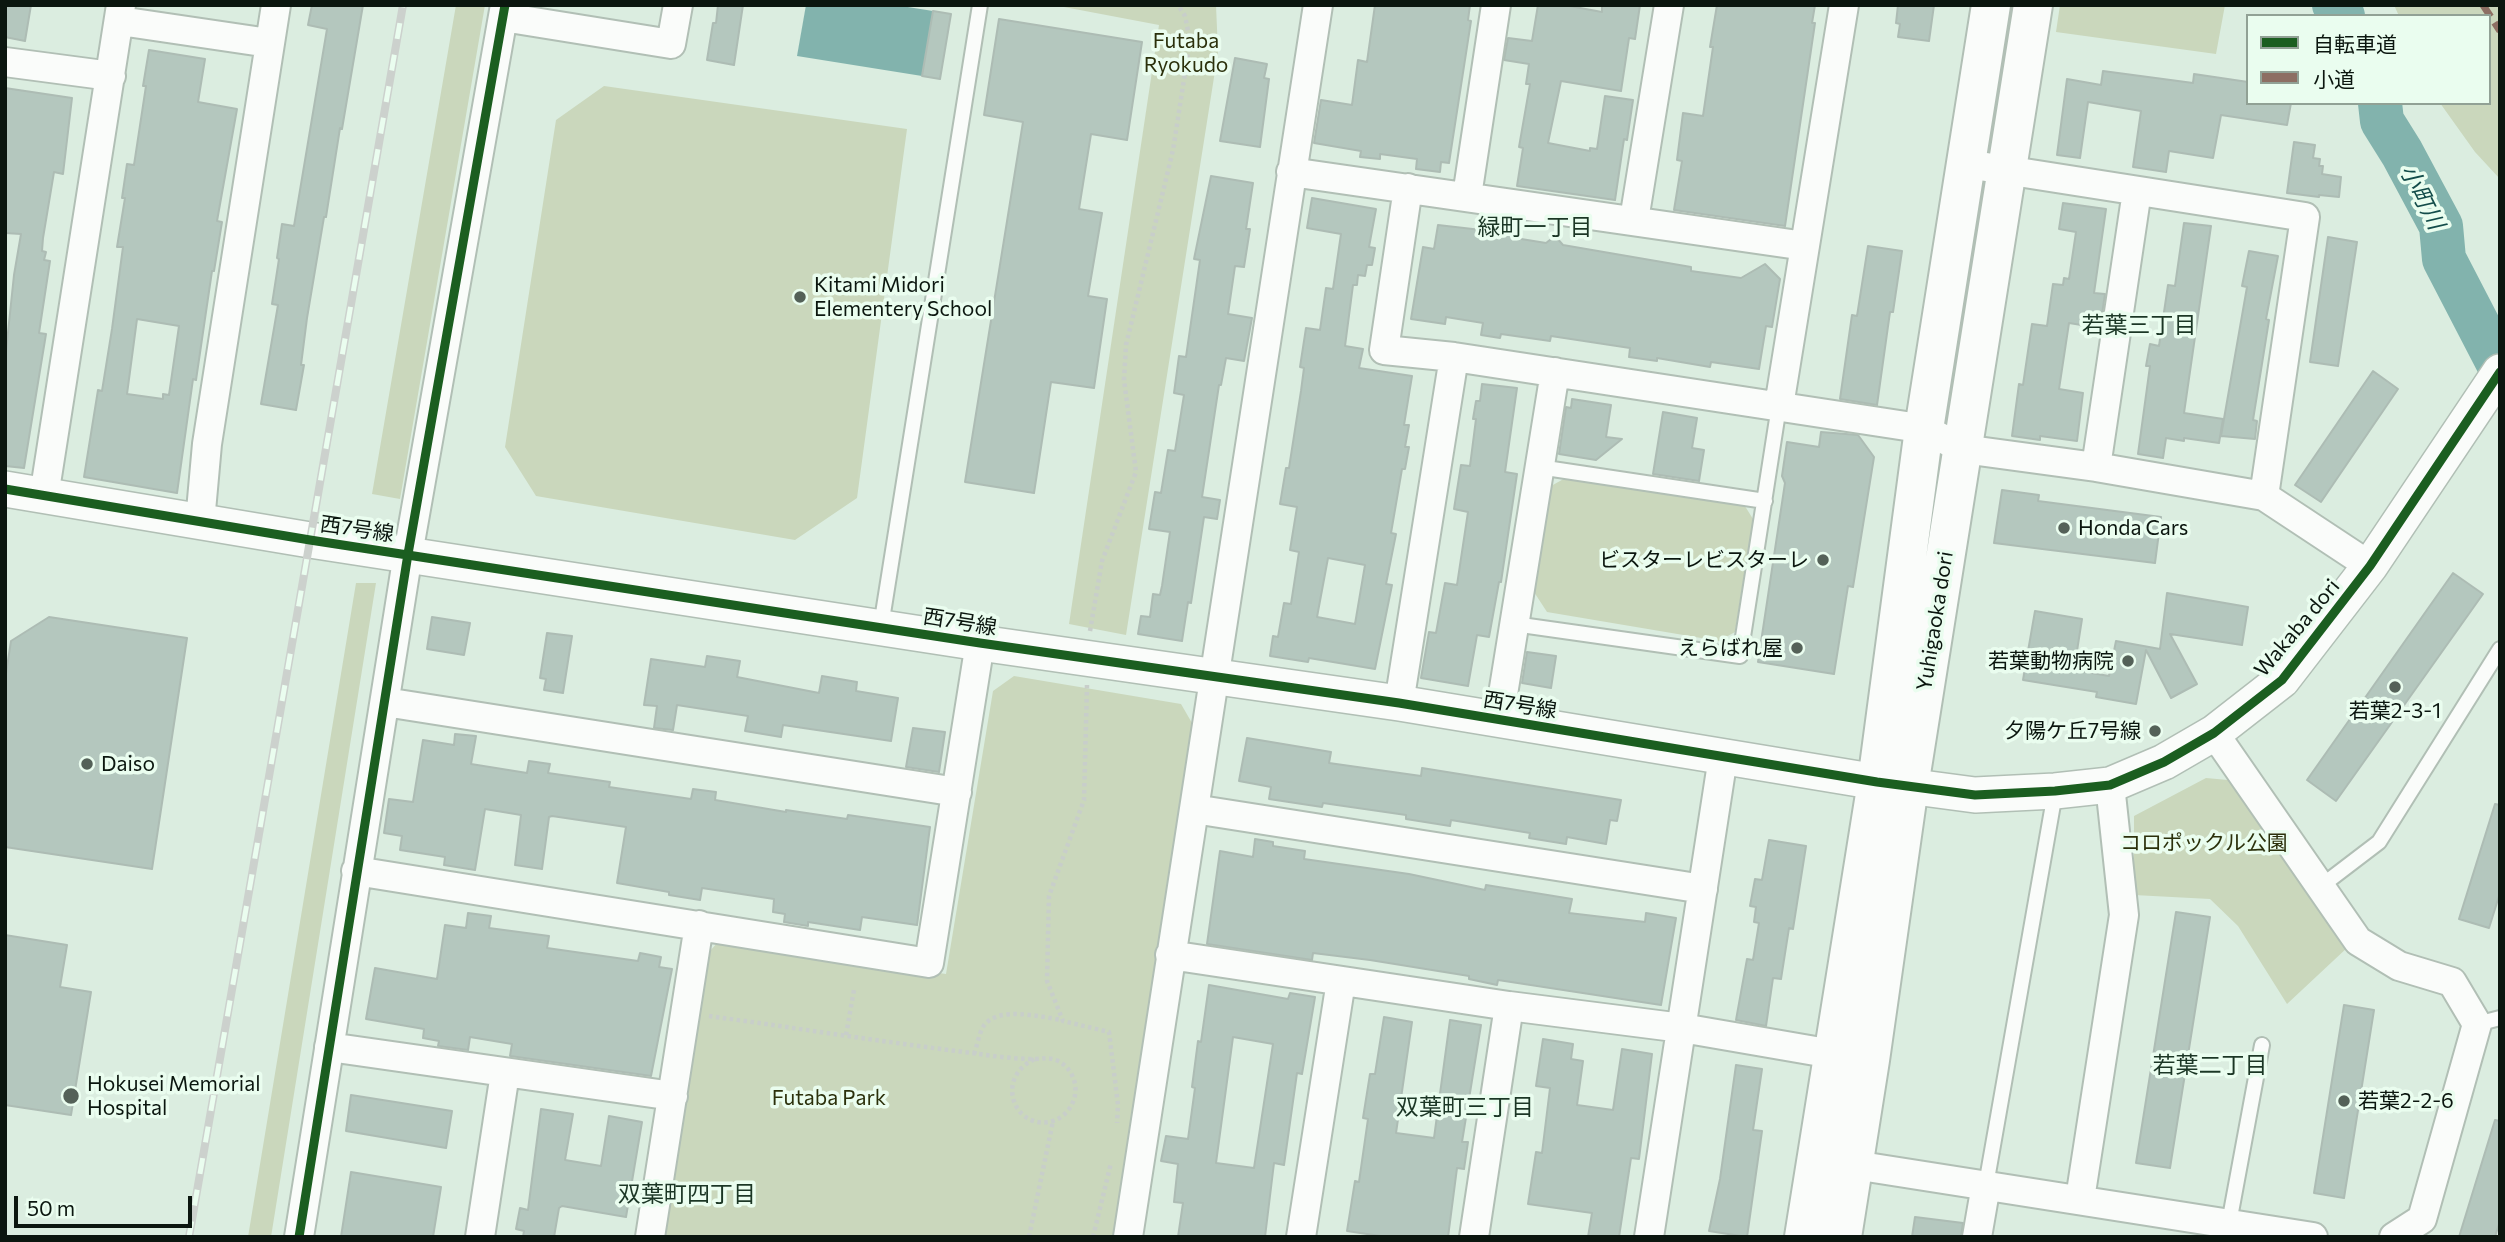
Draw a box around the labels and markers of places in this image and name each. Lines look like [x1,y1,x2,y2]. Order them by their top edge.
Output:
place label: Kitami Midori Elementery School [814,272,992,322]
marker: Kitami Midori Elementery School [792,289,808,305]
place label: Honda Cars [2078,515,2188,541]
marker: Honda Cars [2056,520,2072,536]
place label: ビスターレビスターレ [1599,547,1809,573]
marker: ビスターレビスターレ [1815,552,1831,568]
place label: えらばれ屋 [1678,635,1783,661]
marker: えらばれ屋 [1789,640,1805,656]
place label: 若葉動物病院 [1988,648,2114,674]
marker: 若葉動物病院 [2120,653,2136,669]
marker: 若葉2-3-1 [2387,679,2403,695]
place label: 若葉2-3-1 [2349,698,2441,724]
place label: 夕陽ケ丘7号線 [2004,718,2141,744]
marker: 夕陽ケ丘7号線 [2147,723,2163,739]
place label: Daiso [101,751,155,777]
marker: Daiso [79,756,95,772]
place label: Hokusei Memorial Hospital [87,1071,261,1121]
marker: Hokusei Memorial Hospital [61,1086,81,1106]
place label: 若葉2-2-6 [2358,1088,2454,1114]
marker: 若葉2-2-6 [2336,1093,2352,1109]

